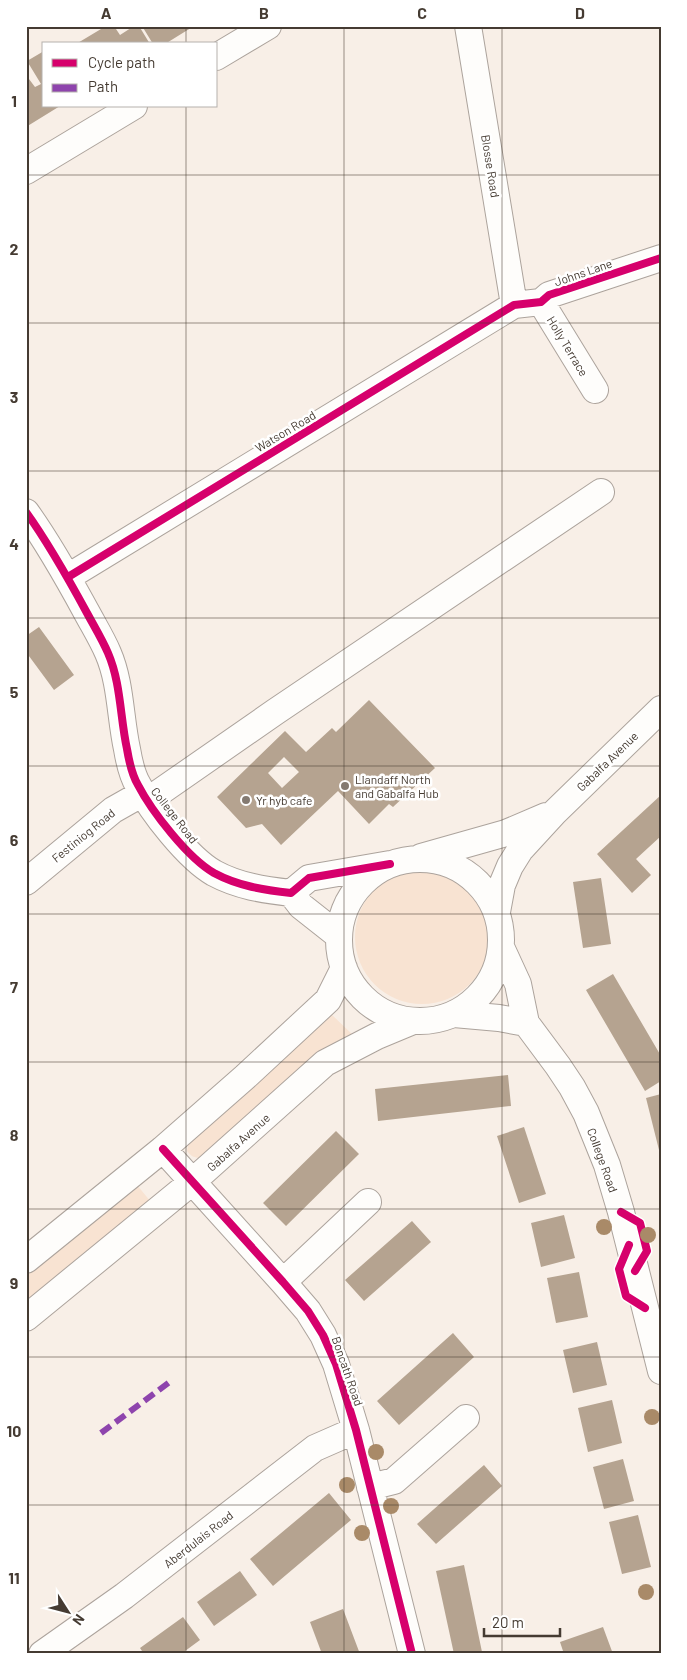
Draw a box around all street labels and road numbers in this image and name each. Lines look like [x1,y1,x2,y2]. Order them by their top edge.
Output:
street label: Blosse Road [479,134,503,198]
street label: Johns Lane [552,256,614,288]
street label: Holly Terrace [545,313,591,379]
street label: Watson Road [252,407,318,455]
street label: Gabalfa Avenue [574,728,640,794]
street label: College Road [149,784,201,846]
street label: Festiniog Road [49,805,117,865]
street label: Gabalfa Avenue [204,1110,272,1174]
street label: College Road [585,1126,621,1194]
street label: Boncath Road [330,1334,366,1408]
street label: Aberdulais Road [161,1508,235,1570]

